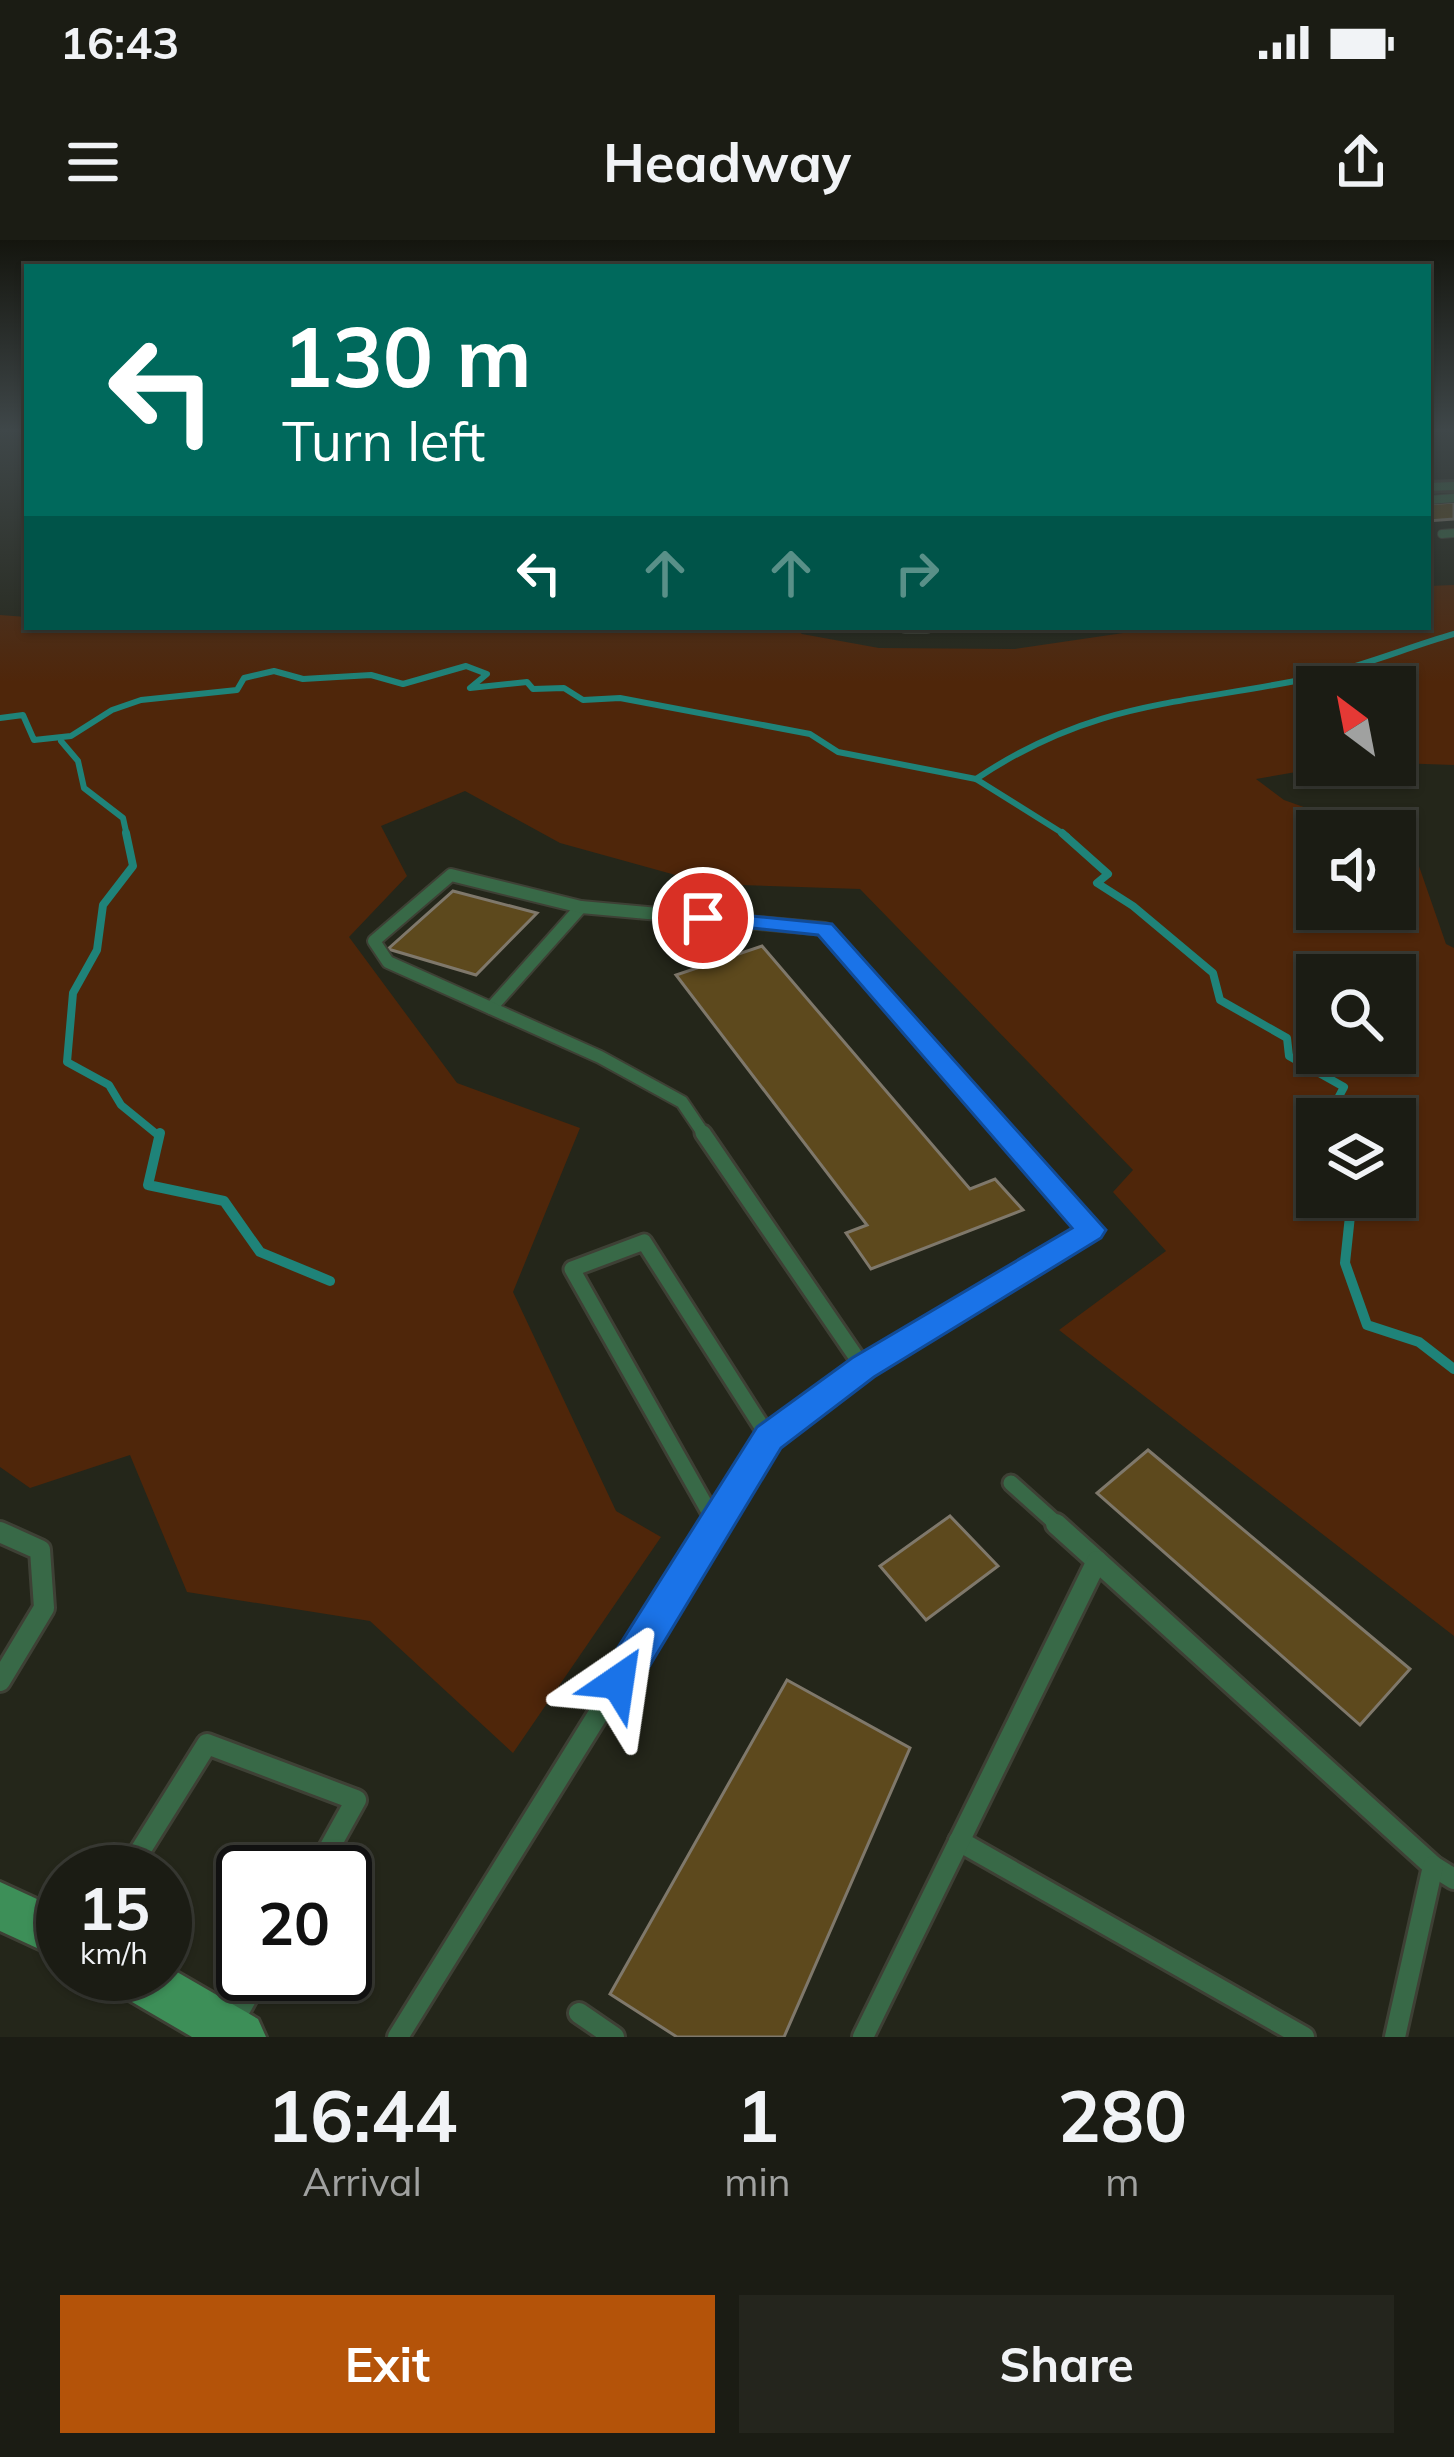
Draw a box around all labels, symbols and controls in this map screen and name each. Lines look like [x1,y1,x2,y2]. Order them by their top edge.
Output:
text: 16:43 [60,14,179,70]
text: Headway [603,128,851,196]
icon: menu [60,129,126,195]
icon: share [1328,129,1394,195]
text: 130 m [282,303,532,408]
icon: left [84,312,240,468]
text: Turn left [282,407,485,475]
icon: left [506,540,572,606]
icon: ahead [632,540,698,606]
icon: ahead [758,540,824,606]
icon: right [884,540,950,606]
north arrow [1296,666,1416,786]
map controls [1296,666,1416,1218]
button: sound [1296,810,1416,930]
pin [652,867,754,969]
icon: arrive [670,885,736,951]
button: search [1296,954,1416,1074]
button: layers [1296,1098,1416,1218]
position arrow [555,1619,681,1745]
speed limit sign: 20 [216,1845,372,2001]
text: 15 [78,1870,150,1945]
text: km/h [80,1934,148,1972]
text: 16:44 [267,2070,457,2160]
text: 1 [736,2070,779,2160]
text: 280 [1058,2070,1187,2160]
text: Arrival [303,2157,422,2206]
text: min [724,2157,791,2206]
text: m [1105,2157,1139,2206]
button: Exit [60,2295,715,2433]
button: Share [739,2295,1394,2433]

